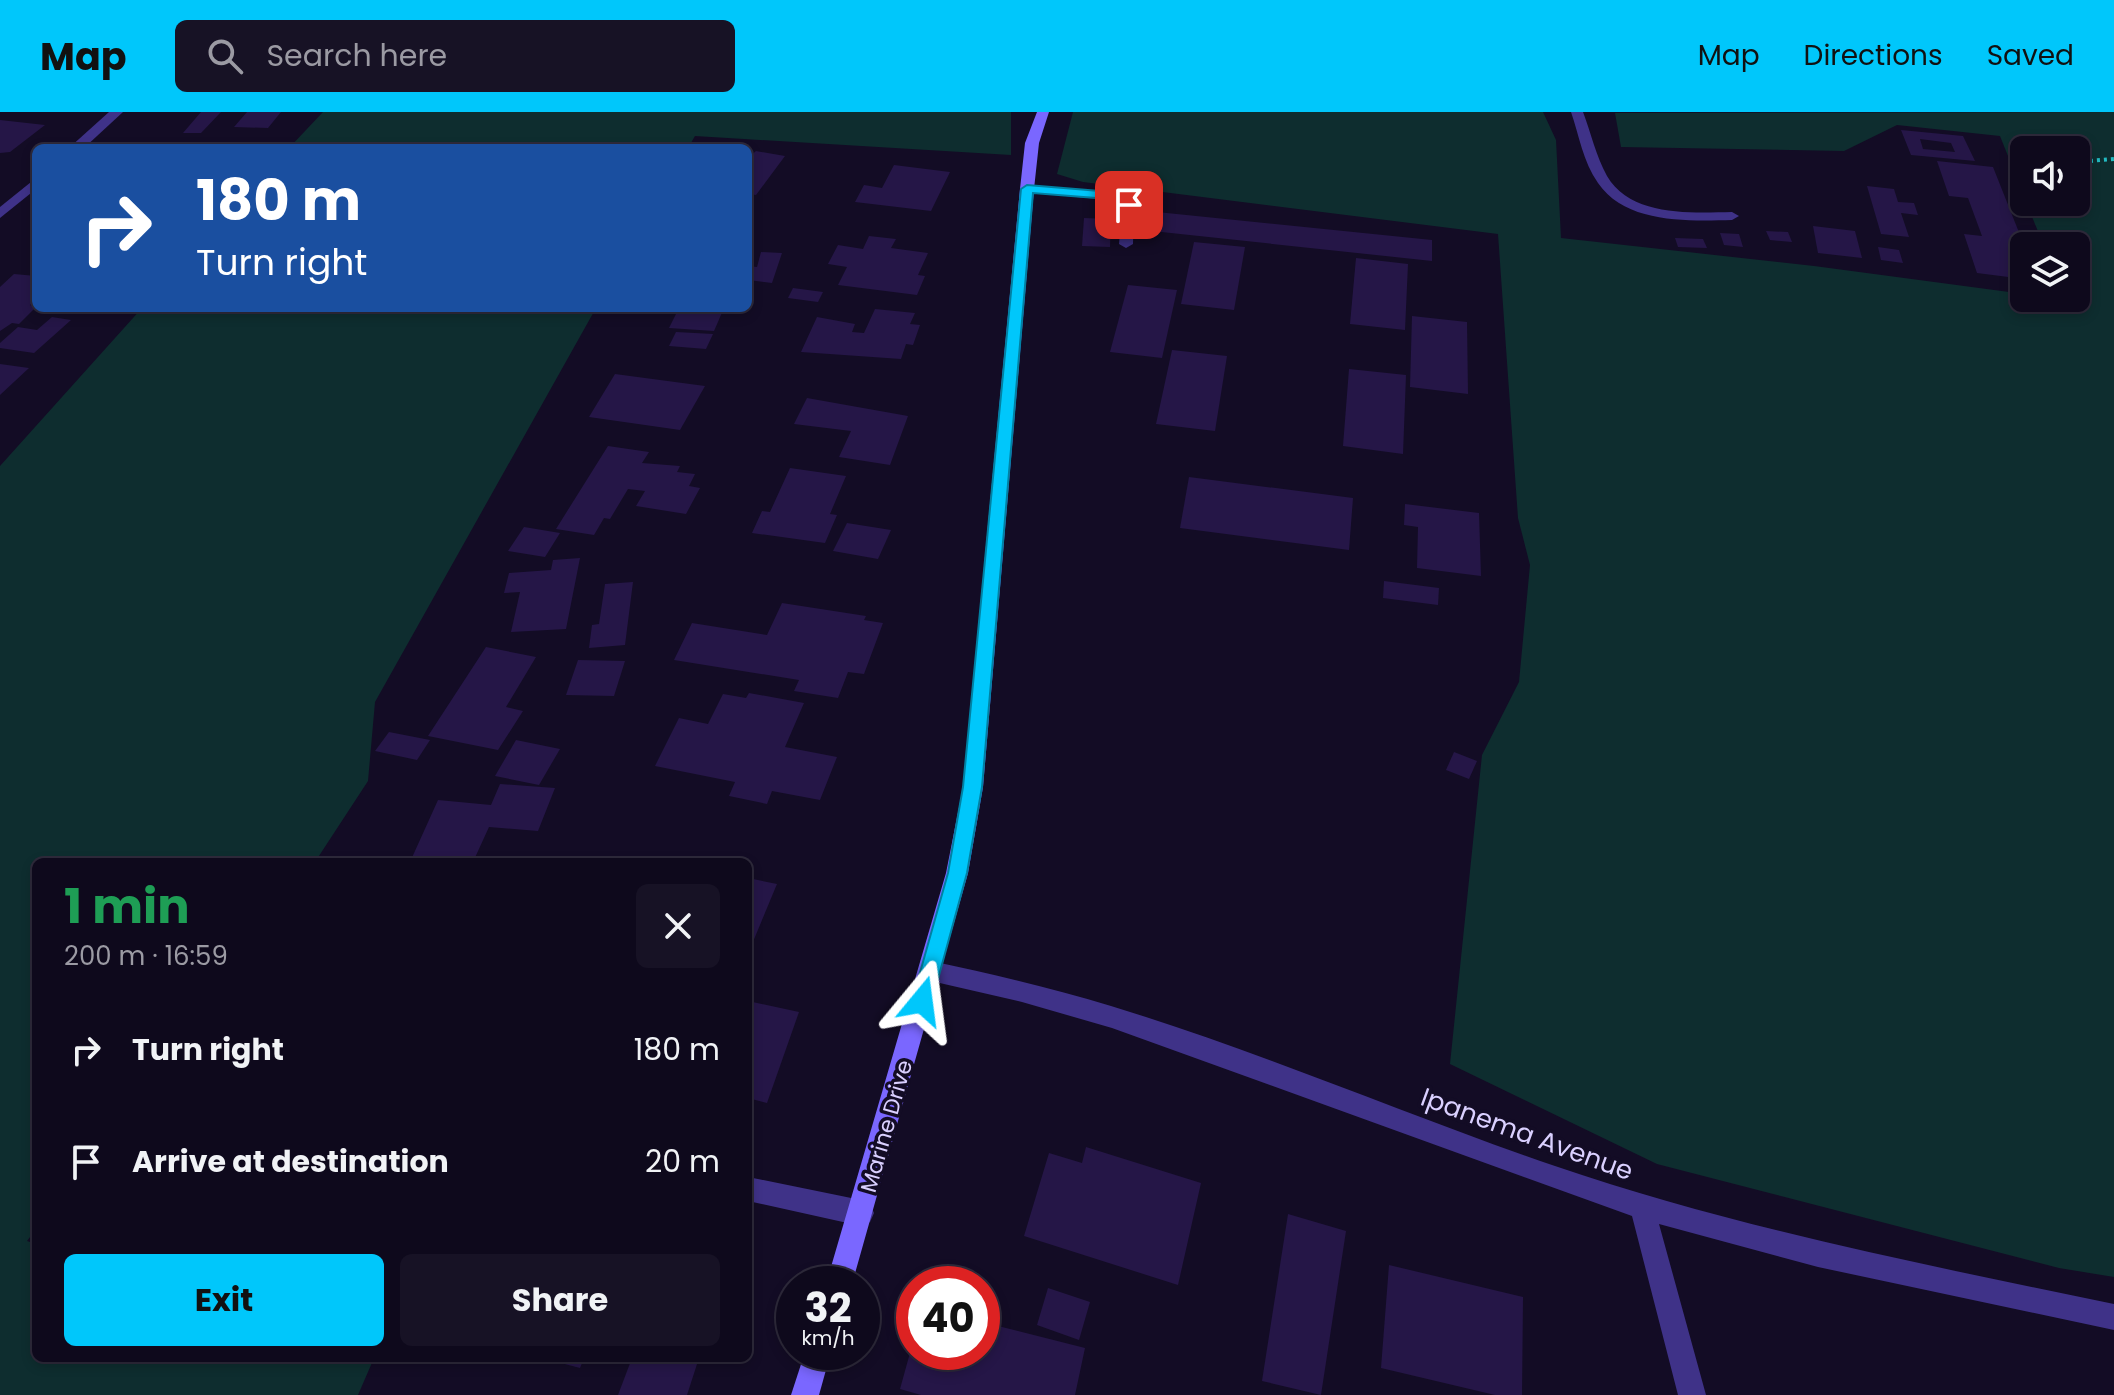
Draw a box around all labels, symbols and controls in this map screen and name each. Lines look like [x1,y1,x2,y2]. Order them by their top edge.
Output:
search box [175,20,735,92]
text: Map [40,30,127,83]
icon: search [203,34,247,78]
text: Search here [267,34,447,77]
text: Map [1698,36,1760,75]
text: Directions [1804,36,1943,75]
text: Saved [1987,36,2074,75]
map controls [2010,136,2090,312]
button: sound [2010,136,2090,216]
text: 180 m [196,161,361,240]
pin [1095,171,1163,239]
icon: right [64,176,168,280]
icon: arrive [1107,183,1151,227]
button: layers [2010,232,2090,312]
text: Turn right [196,237,367,288]
text: 1 min [64,873,190,940]
button: close [636,884,720,968]
text: 200 m · 16:59 [64,938,228,974]
position arrow [880,959,964,1043]
icon: right [64,1028,108,1072]
text: Turn right [132,1028,284,1071]
text: 180 m [634,1028,720,1071]
street label: Marine Drive [853,1056,920,1196]
street label: Ipanema Avenue [1416,1079,1638,1189]
icon: arrive [64,1140,108,1184]
text: Arrive at destination [132,1140,449,1183]
text: 20 m [645,1140,720,1183]
button: Exit [64,1254,384,1346]
button: Share [400,1254,720,1346]
speed limit sign: 40 [896,1266,1000,1370]
text: 32 [804,1280,852,1336]
text: km/h [801,1324,855,1352]

